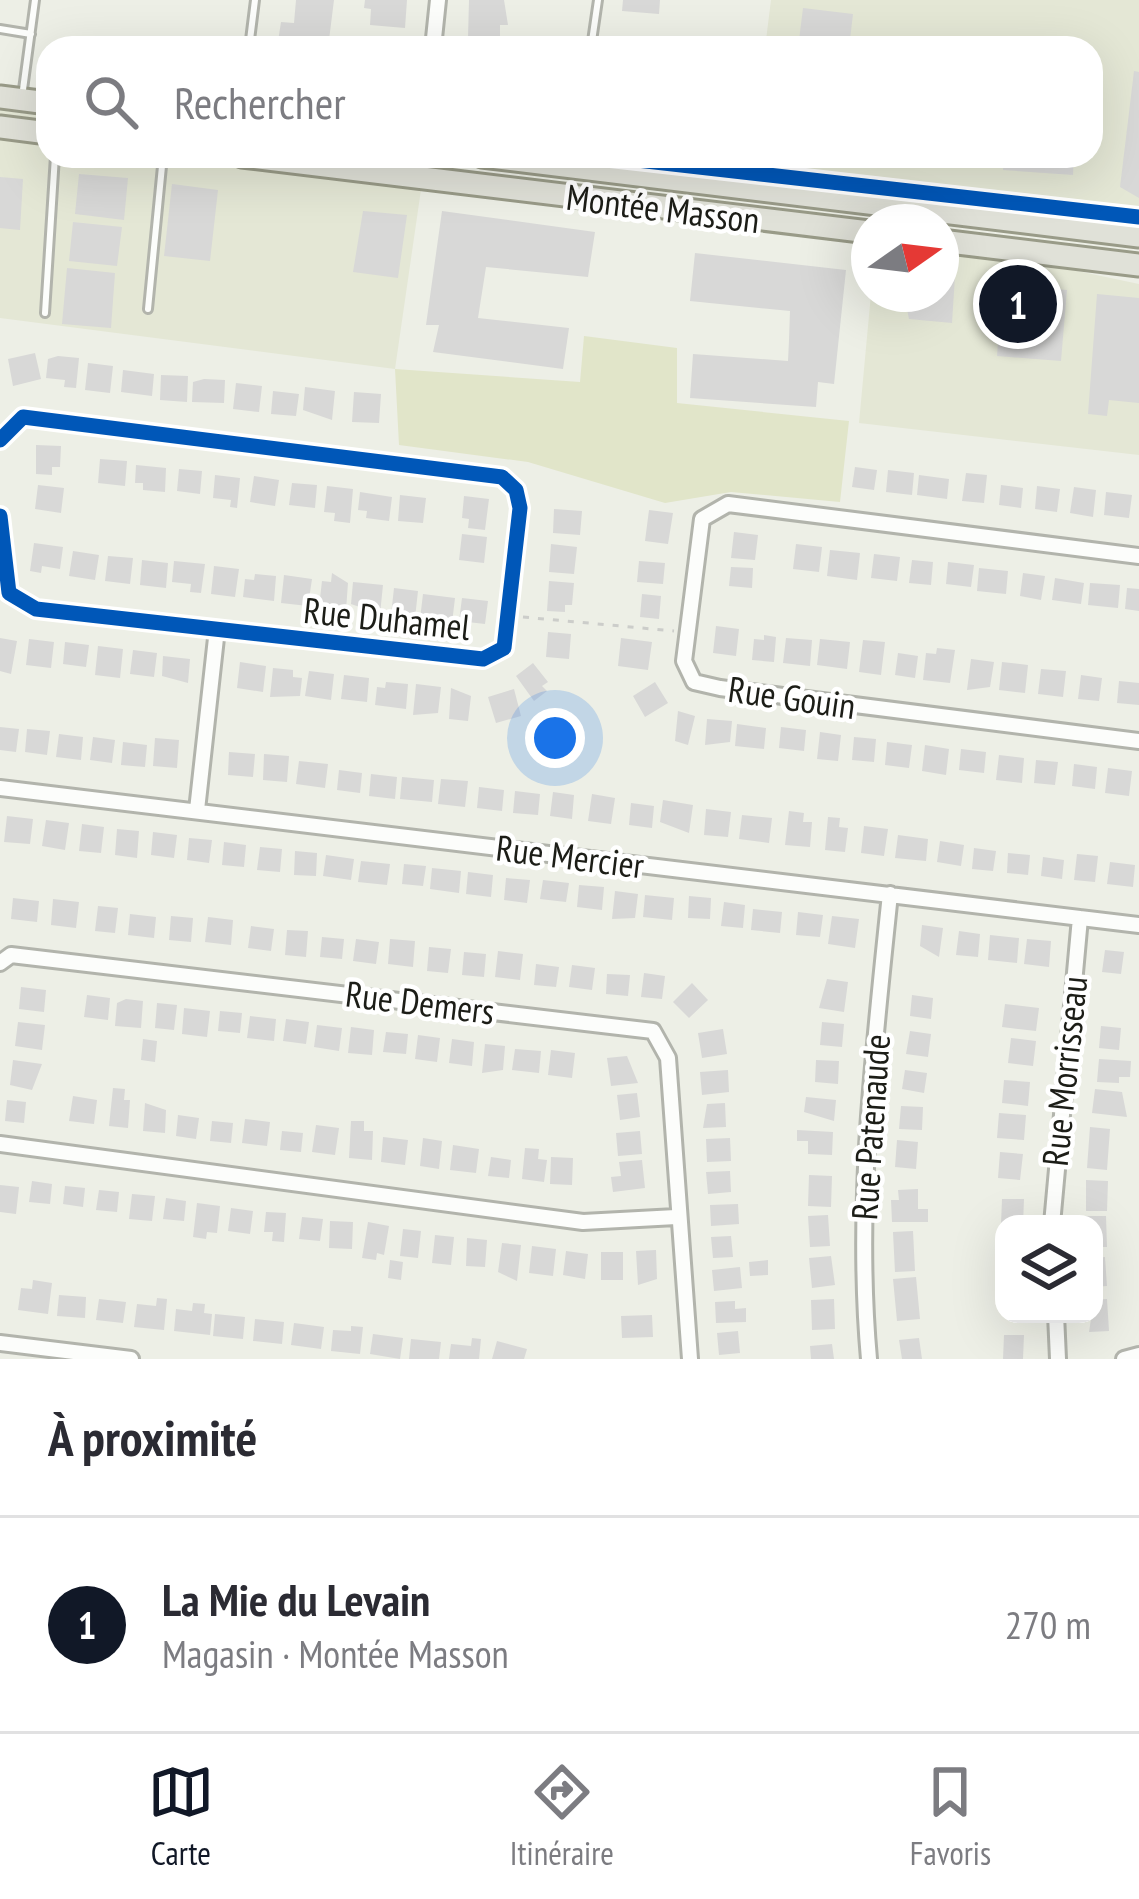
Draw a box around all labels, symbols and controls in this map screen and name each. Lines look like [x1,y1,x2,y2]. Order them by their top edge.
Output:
search box [36,36,1103,168]
icon: search [78,69,144,135]
text: Rechercher [174,73,346,131]
street label: Montée Masson [564,173,762,243]
north arrow [851,204,959,312]
pin: 1 [979,259,1057,349]
street label: Rue Duhamel [302,586,473,650]
street label: Rue Gouin [725,665,859,729]
your location [525,708,585,768]
street label: Rue Mercier [493,824,647,888]
street label: Rue Demers [343,970,497,1034]
street label: Rue Morrisseau [1031,974,1097,1168]
street label: Rue Patenaude [840,1033,900,1221]
map controls [995,1215,1103,1323]
button: layers [995,1215,1103,1323]
text: À proximité [48,1404,257,1470]
text: La Mie du Levain [162,1570,430,1628]
text: 1 [78,1599,96,1650]
text: 270 m [1005,1599,1091,1650]
text: Magasin · Montée Masson [162,1628,509,1679]
tab: Carte [148,1759,214,1874]
tab: Itinéraire [510,1759,614,1874]
tab: Favoris [910,1759,991,1874]

